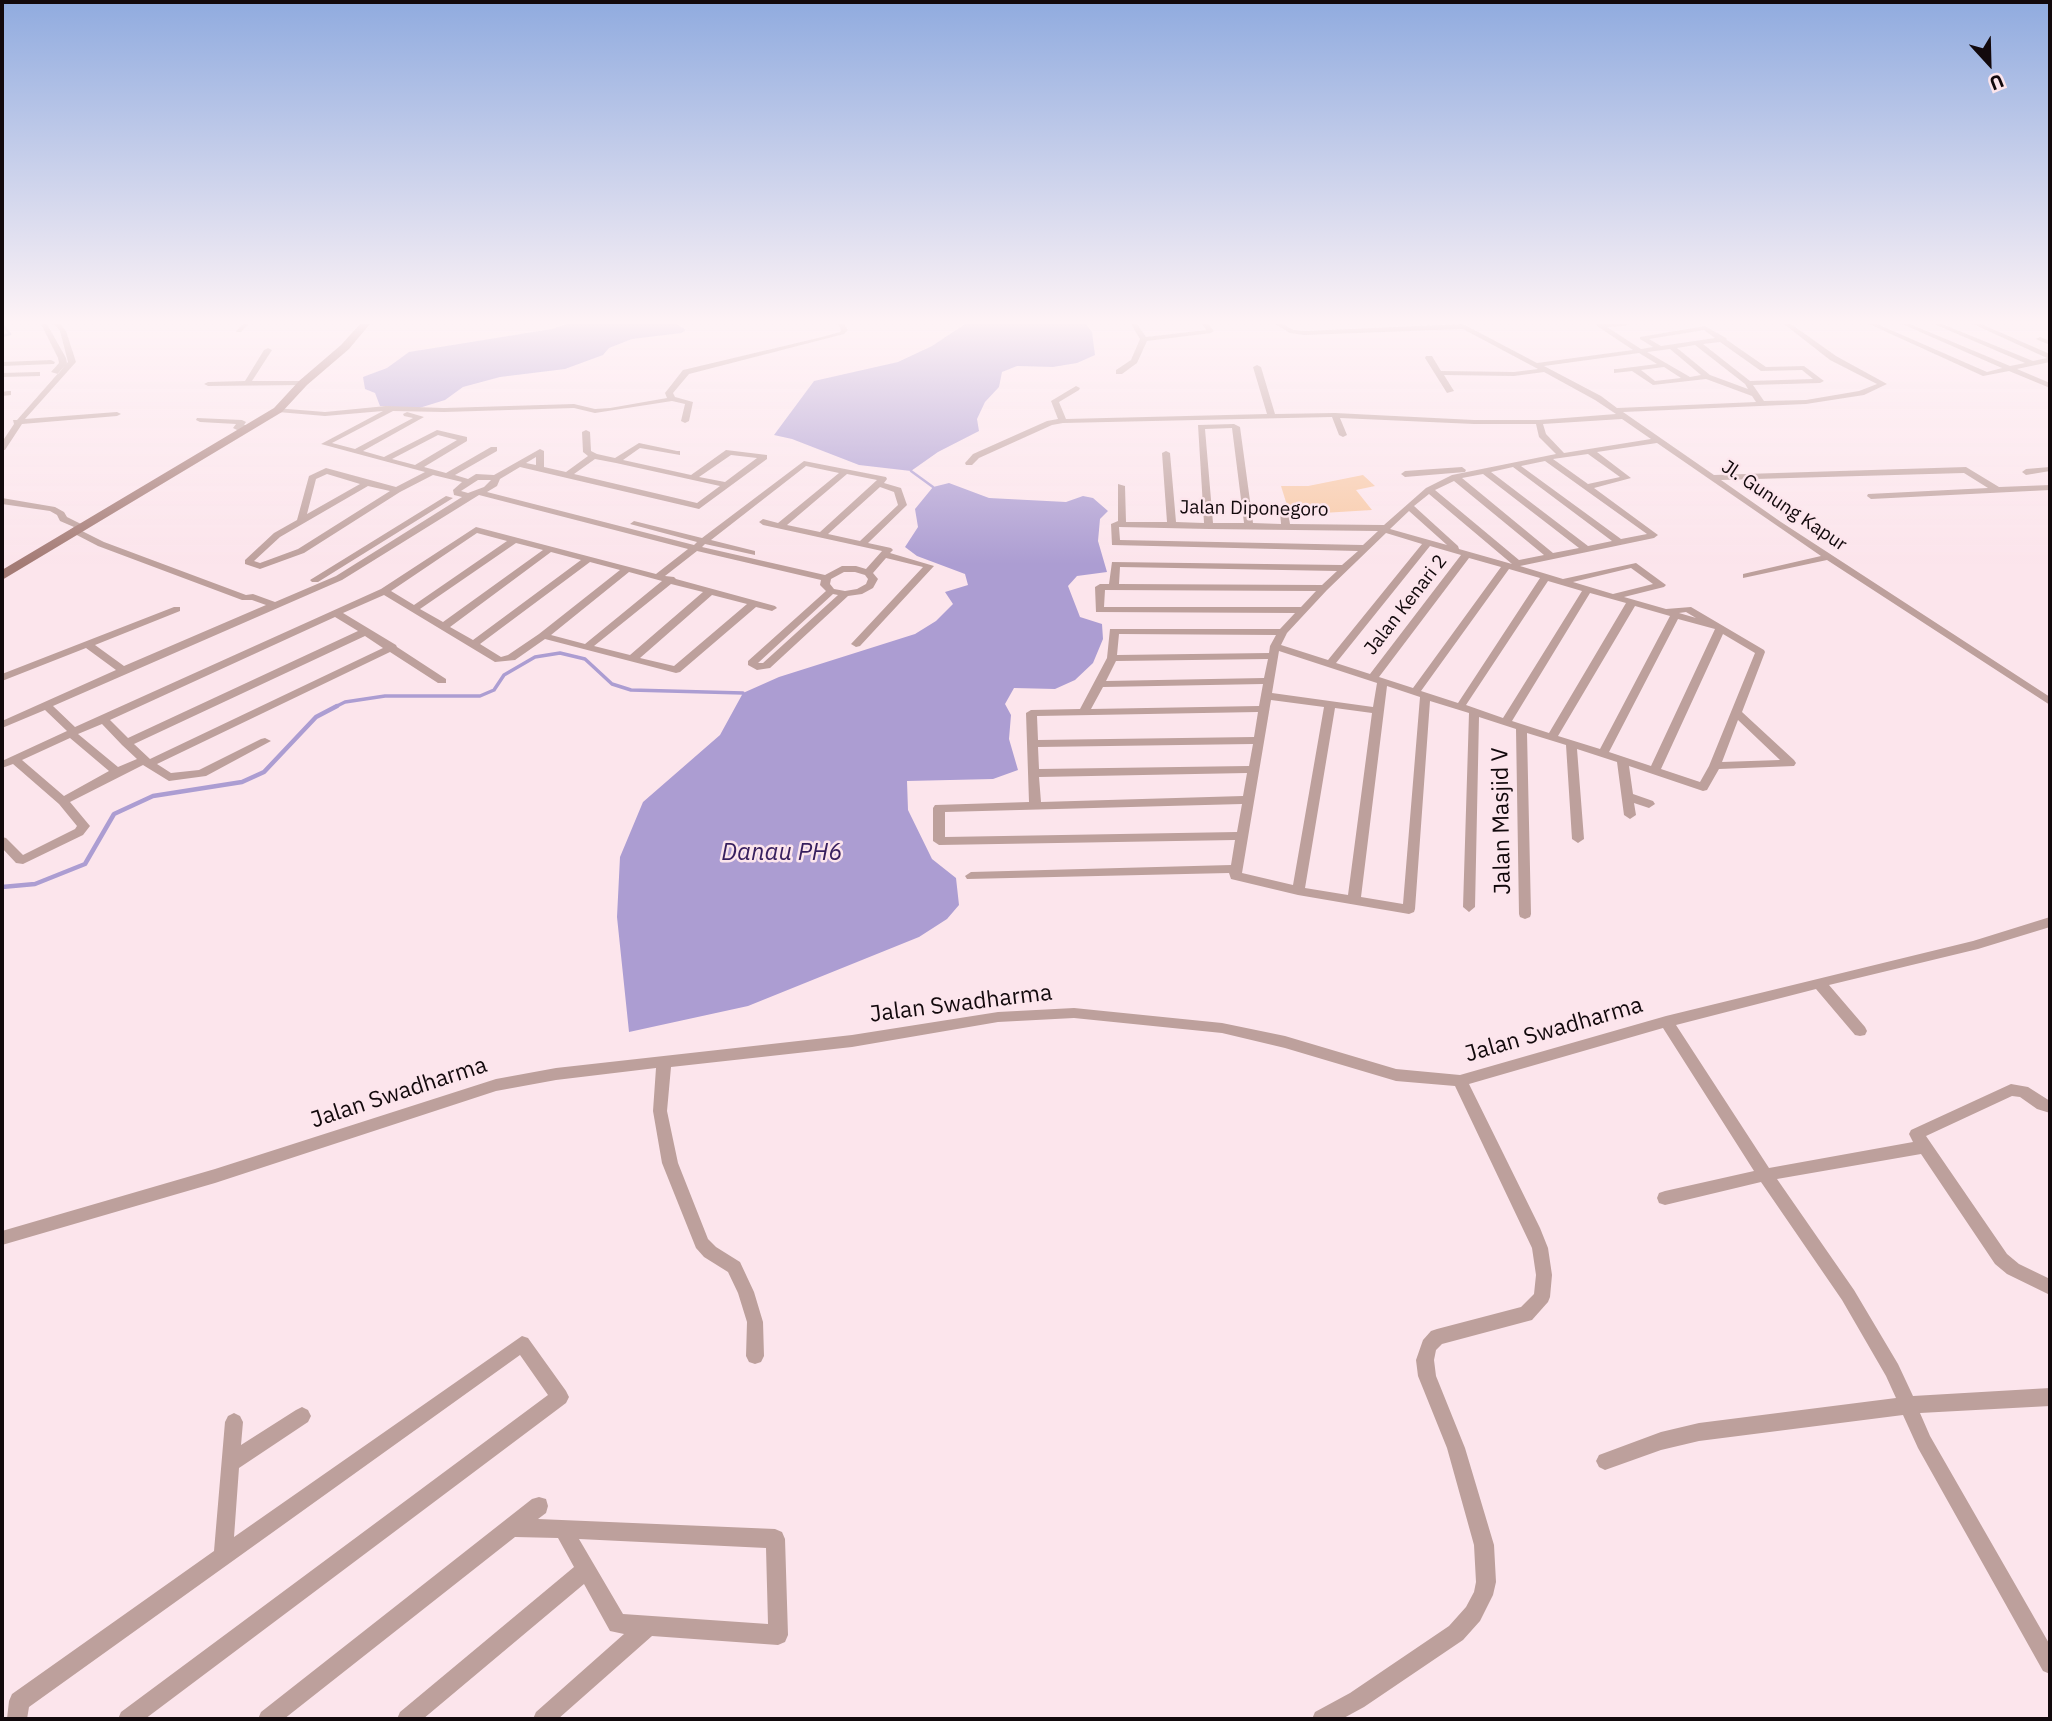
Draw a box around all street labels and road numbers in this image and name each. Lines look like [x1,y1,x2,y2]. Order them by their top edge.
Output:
street label: Jl. Gunung Kapur [1717,456,1851,556]
street label: Jalan Diponegoro [1179,496,1329,522]
street label: Jalan Kenari 2 [1360,550,1452,660]
street label: Jalan Masjid V [1487,747,1517,895]
street label: Jalan Swadharma [868,979,1054,1029]
street label: Jalan Swadharma [1462,991,1646,1069]
street label: Jalan Swadharma [307,1052,491,1134]

